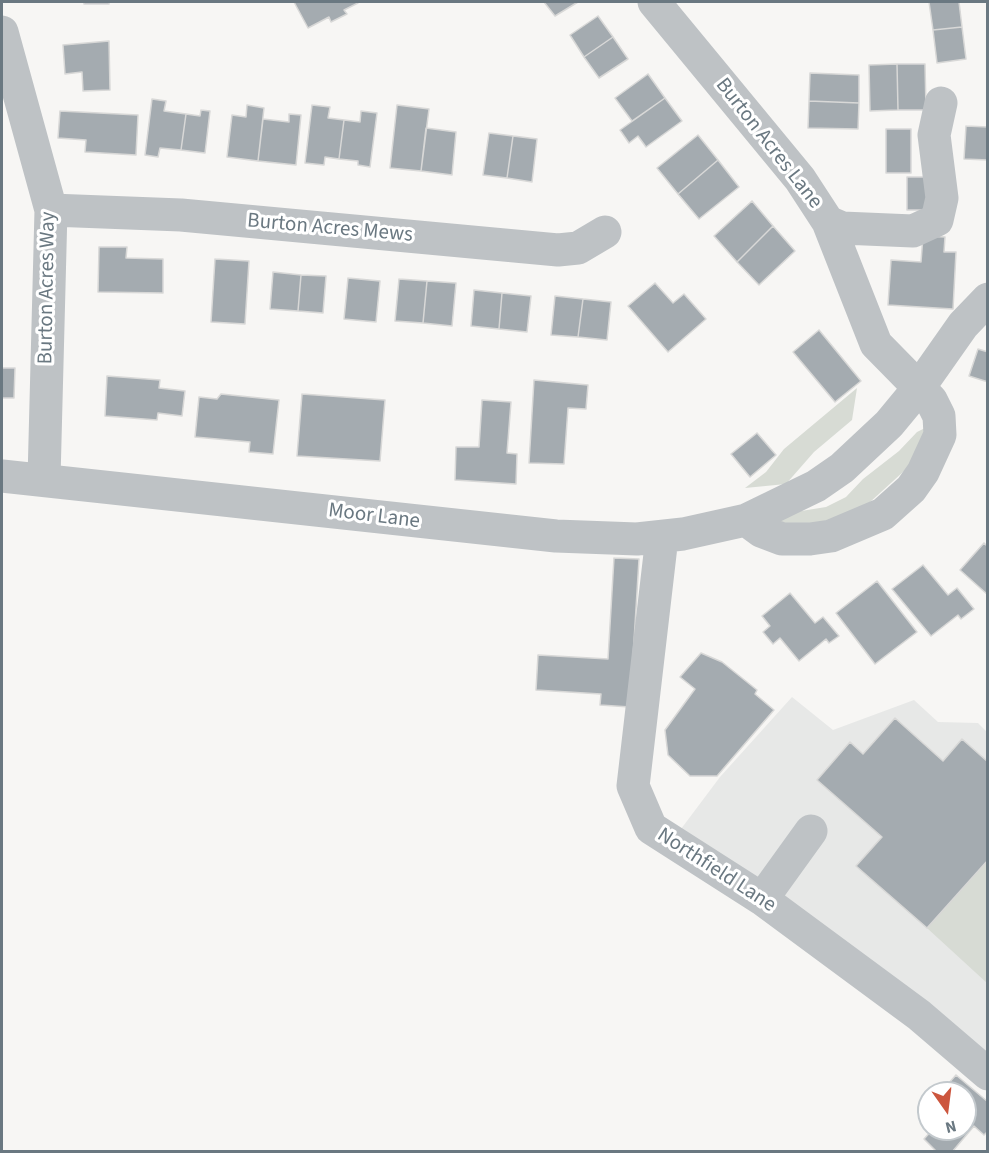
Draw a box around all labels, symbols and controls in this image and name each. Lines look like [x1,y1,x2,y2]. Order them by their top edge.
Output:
street label: Burton Acres Lane [709,74,827,214]
street label: Burton Acres Mews [246,209,414,249]
street label: Burton Acres Way [34,211,62,365]
street label: Moor Lane [327,499,421,535]
street label: Northfield Lane [652,823,780,919]
north arrow [917,1081,977,1141]
text: N [943,1115,959,1138]

